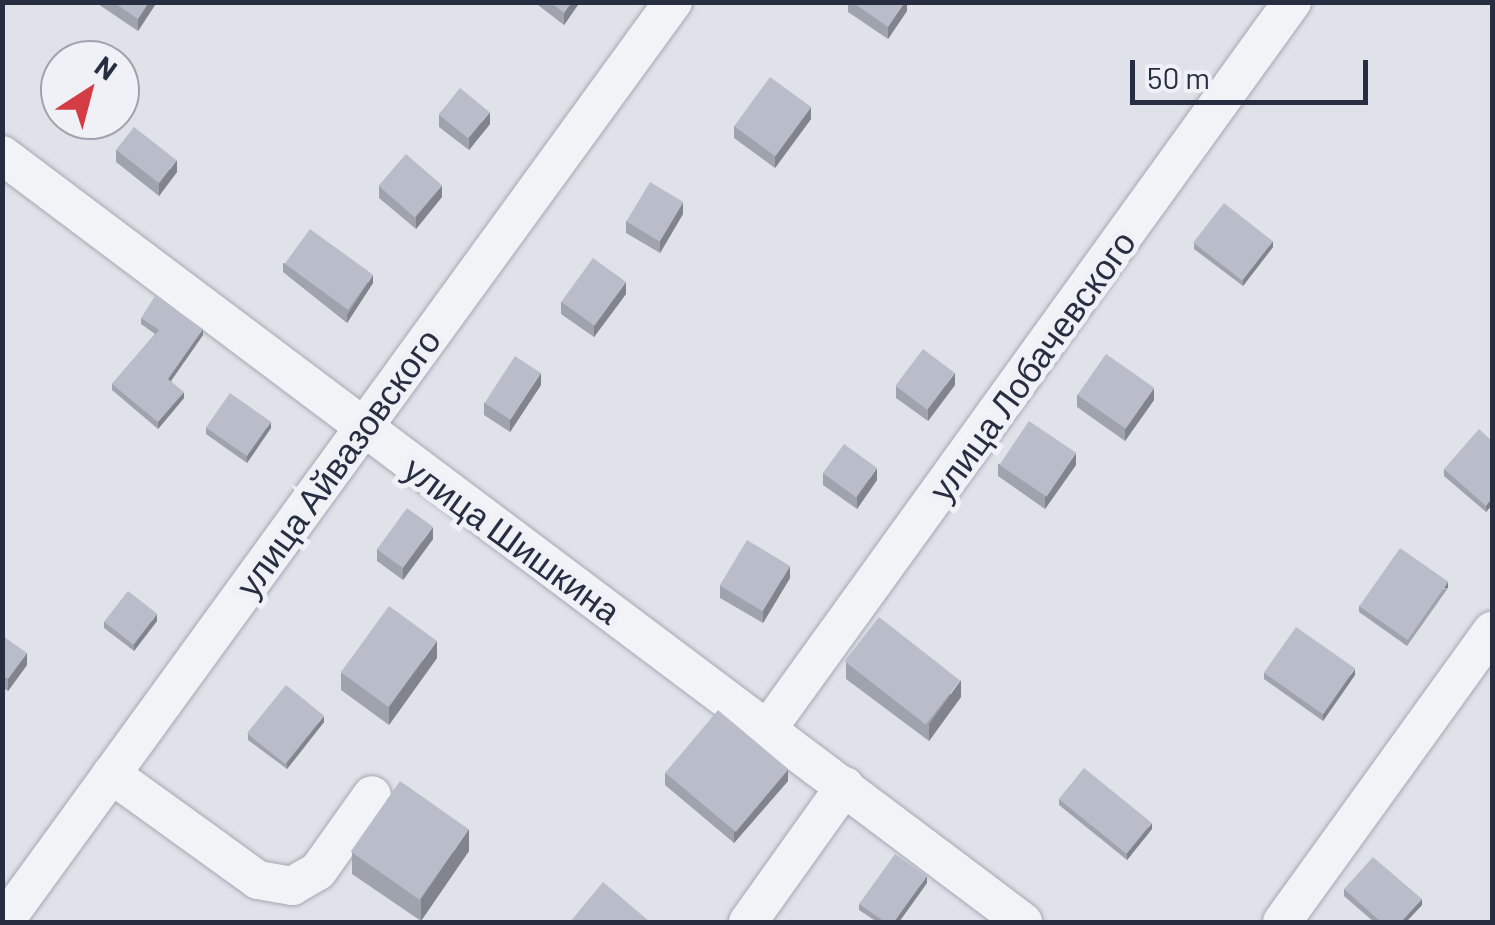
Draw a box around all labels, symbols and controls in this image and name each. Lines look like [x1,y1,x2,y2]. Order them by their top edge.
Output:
north arrow [40,40,140,140]
scale bar [1135,40,1372,102]
text: N [89,48,124,87]
text: 50 m [1147,59,1210,95]
street label: улица Лобачевского [919,222,1143,508]
street label: улица Айвазовского [226,320,448,604]
street label: улица Шишкина [397,447,629,631]

